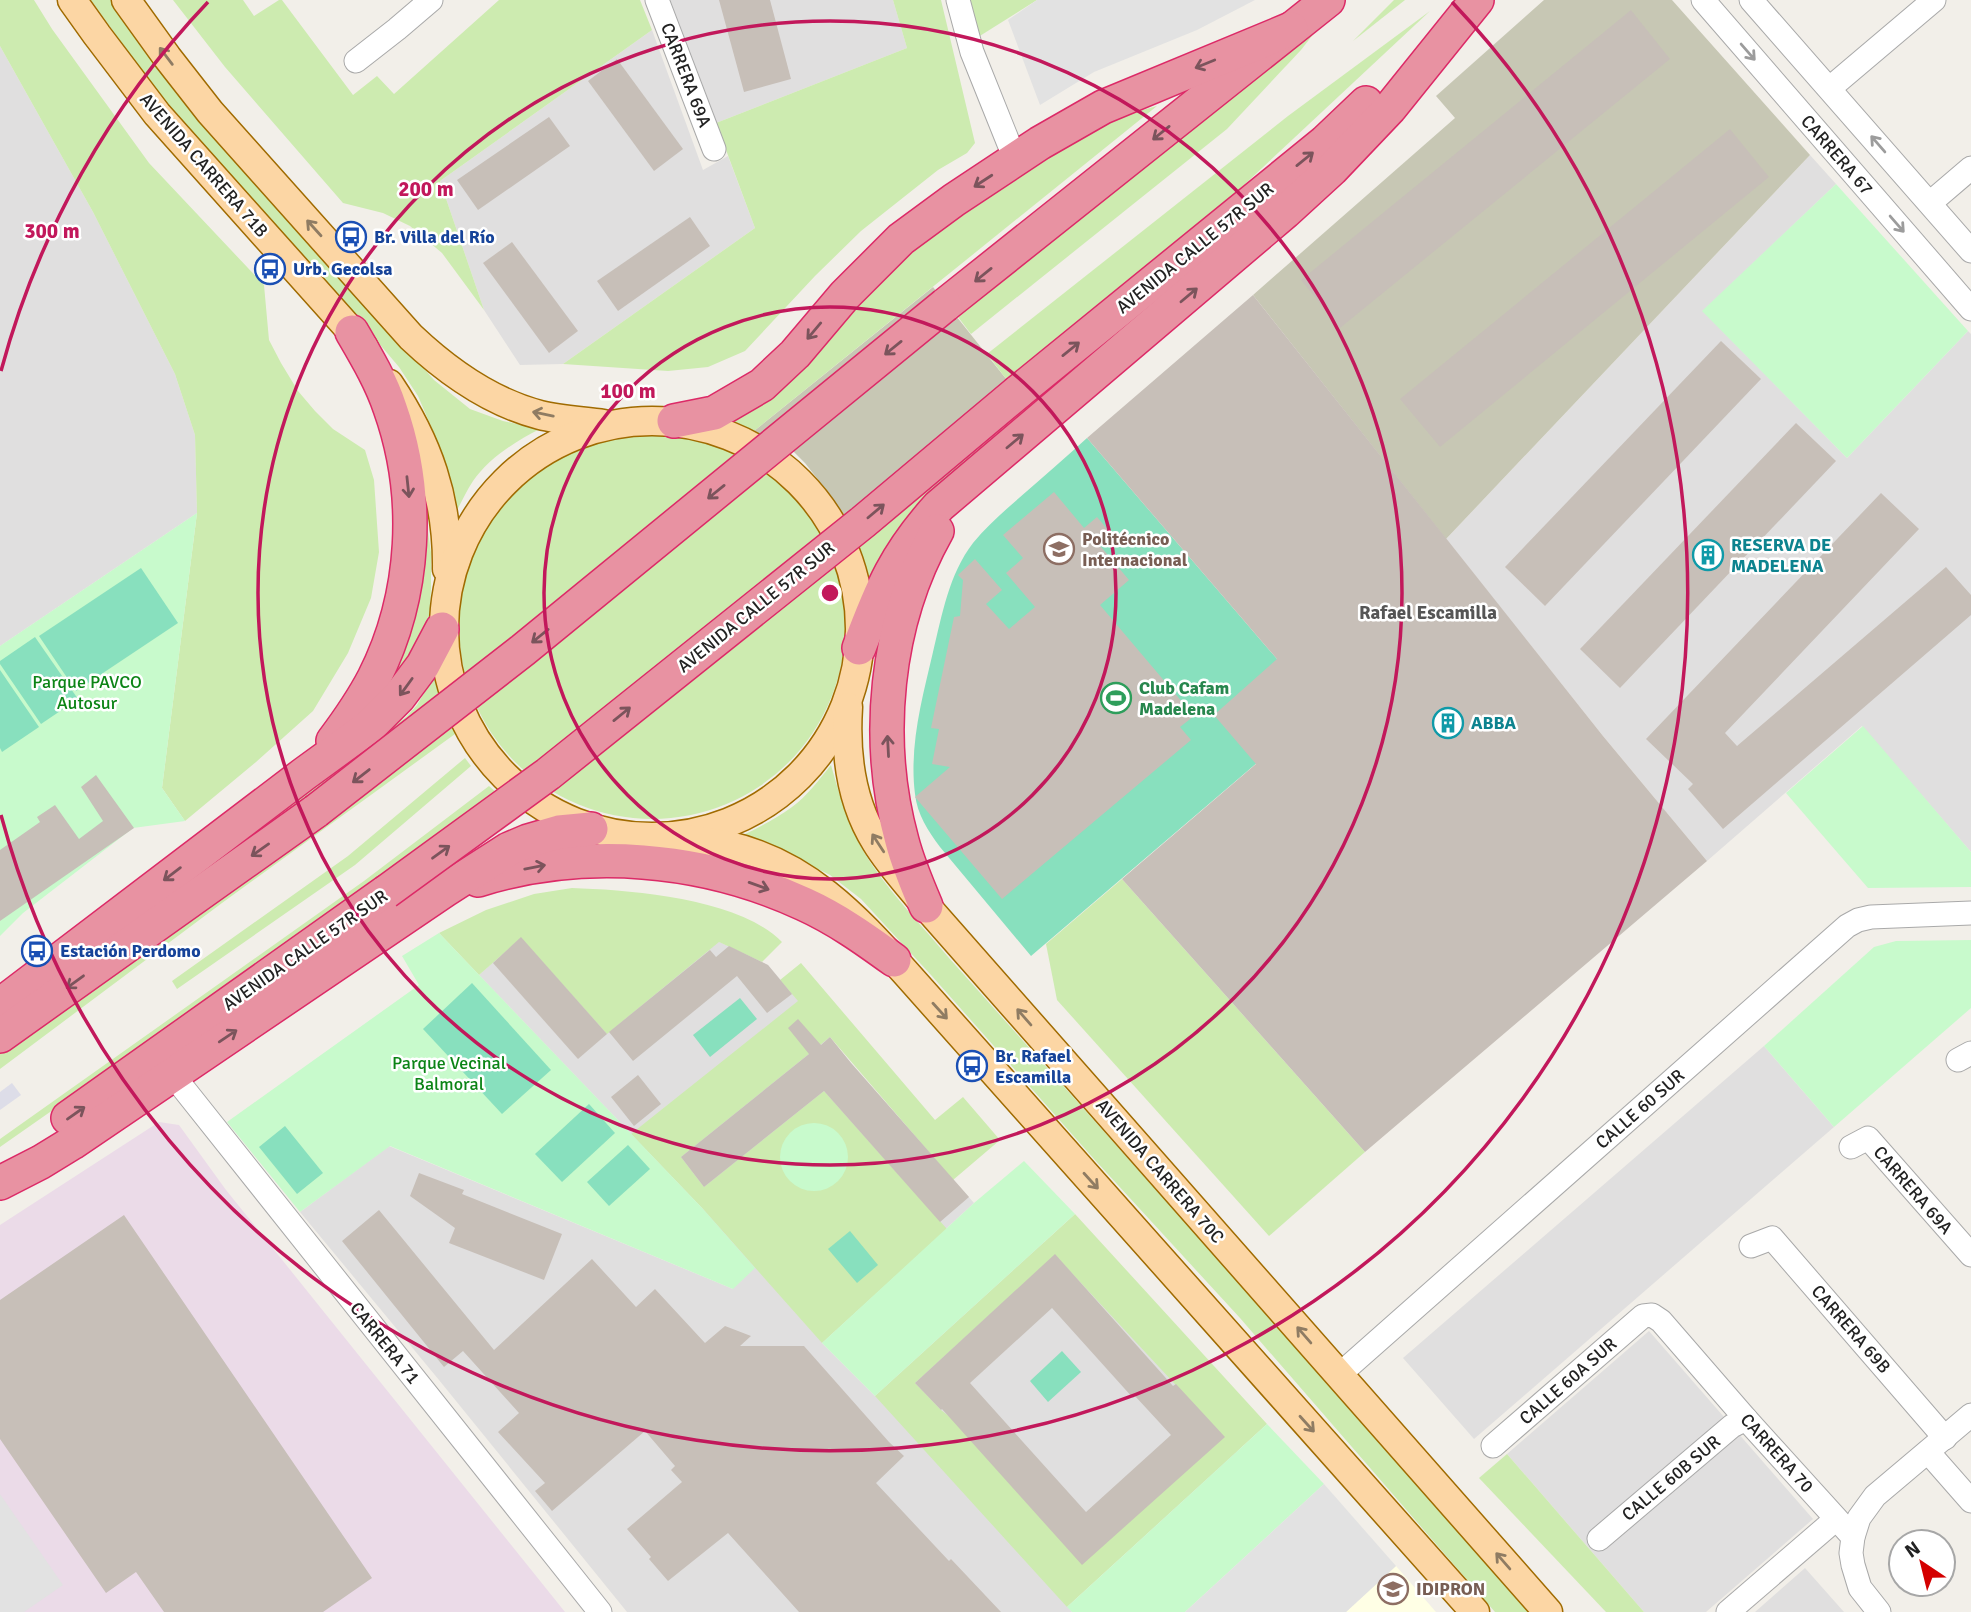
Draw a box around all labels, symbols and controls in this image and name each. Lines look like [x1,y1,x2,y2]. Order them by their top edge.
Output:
street label: CARRERA 69A [656,20,716,130]
one-way arrow [1740,42,1756,60]
one-way arrow [159,46,174,65]
one-way arrow [1195,58,1216,71]
street label: AVENIDA CARRERA 71B [135,88,273,242]
street label: CARRERA 67 [1796,110,1878,200]
one-way arrow [1152,125,1171,140]
one-way arrow [1870,135,1886,153]
one-way arrow [1295,151,1313,166]
one-way arrow [973,174,993,188]
text: 200 m [398,176,454,202]
street label: AVENIDA CALLE 57R SUR [1112,178,1278,318]
one-way arrow [1889,214,1905,232]
text: 300 m [24,218,80,244]
one-way arrow [306,219,322,237]
bus stop icon: Br. Villa del Río [334,220,368,254]
place label: Br. Villa del Río [374,226,495,248]
bus stop icon: Urb. Gecolsa [253,252,287,286]
place label: Urb. Gecolsa [293,258,392,280]
one-way arrow [975,267,993,282]
one-way arrow [1180,287,1198,303]
one-way arrow [806,322,822,340]
one-way arrow [884,341,902,356]
one-way arrow [1061,341,1080,356]
text: 100 m [600,378,656,404]
one-way arrow [532,407,555,421]
one-way arrow [1006,433,1024,449]
one-way arrow [402,475,415,497]
one-way arrow [708,484,726,500]
one-way arrow [867,503,885,519]
place label: Politécnico Internacional [1082,528,1188,571]
school or university icon: Politécnico Internacional [1042,532,1076,566]
place label: RESERVA DE MADELENA [1731,534,1831,577]
street label: AVENIDA CALLE 57R SUR [673,537,839,677]
building icon: RESERVA DE MADELENA [1691,538,1725,572]
centre of rings [818,581,842,605]
district label: Rafael Escamilla [1359,601,1497,625]
one-way arrow [531,628,549,644]
park label: Parque PAVCO Autosur [32,671,142,714]
one-way arrow [399,677,414,696]
place label: Club Cafam Madelena [1139,677,1229,720]
sports icon: Club Cafam Madelena [1099,681,1133,715]
building icon: ABBA [1431,706,1465,740]
one-way arrow [613,707,631,722]
place label: ABBA [1471,712,1517,734]
one-way arrow [881,734,894,757]
one-way arrow [352,769,370,784]
one-way arrow [870,834,884,854]
one-way arrow [251,843,270,857]
one-way arrow [431,845,450,859]
one-way arrow [523,859,546,873]
one-way arrow [163,867,182,882]
one-way arrow [748,881,770,893]
street label: AVENIDA CALLE 57R SUR [218,885,392,1015]
bus stop icon: Estación Perdomo [20,934,54,968]
place label: Estación Perdomo [60,940,201,962]
one-way arrow [66,975,85,989]
one-way arrow [932,1002,948,1020]
one-way arrow [1016,1008,1032,1026]
one-way arrow [218,1029,237,1043]
place label: Br. Rafael Escamilla [995,1045,1072,1088]
bus stop icon: Br. Rafael Escamilla [955,1049,989,1083]
park label: Parque Vecinal Balmoral [392,1052,506,1095]
street label: CALLE 60 SUR [1591,1064,1689,1154]
street label: AVENIDA CARRERA 70C [1091,1094,1229,1248]
one-way arrow [66,1106,85,1120]
street label: CARRERA 69A [1869,1141,1957,1239]
one-way arrow [1083,1172,1099,1190]
street label: CARRERA 69B [1807,1280,1895,1378]
street label: CARRERA 71 [345,1298,425,1388]
one-way arrow [1296,1326,1312,1344]
street label: CALLE 60A SUR [1515,1333,1621,1429]
street label: CARRERA 70 [1736,1409,1818,1497]
one-way arrow [1299,1415,1316,1432]
street label: CALLE 60B SUR [1617,1430,1725,1526]
north arrow [1887,1528,1957,1598]
text: N [1901,1536,1925,1564]
one-way arrow [1495,1552,1511,1570]
school or university icon: IDIPRON [1376,1572,1410,1606]
place label: IDIPRON [1416,1578,1485,1600]

